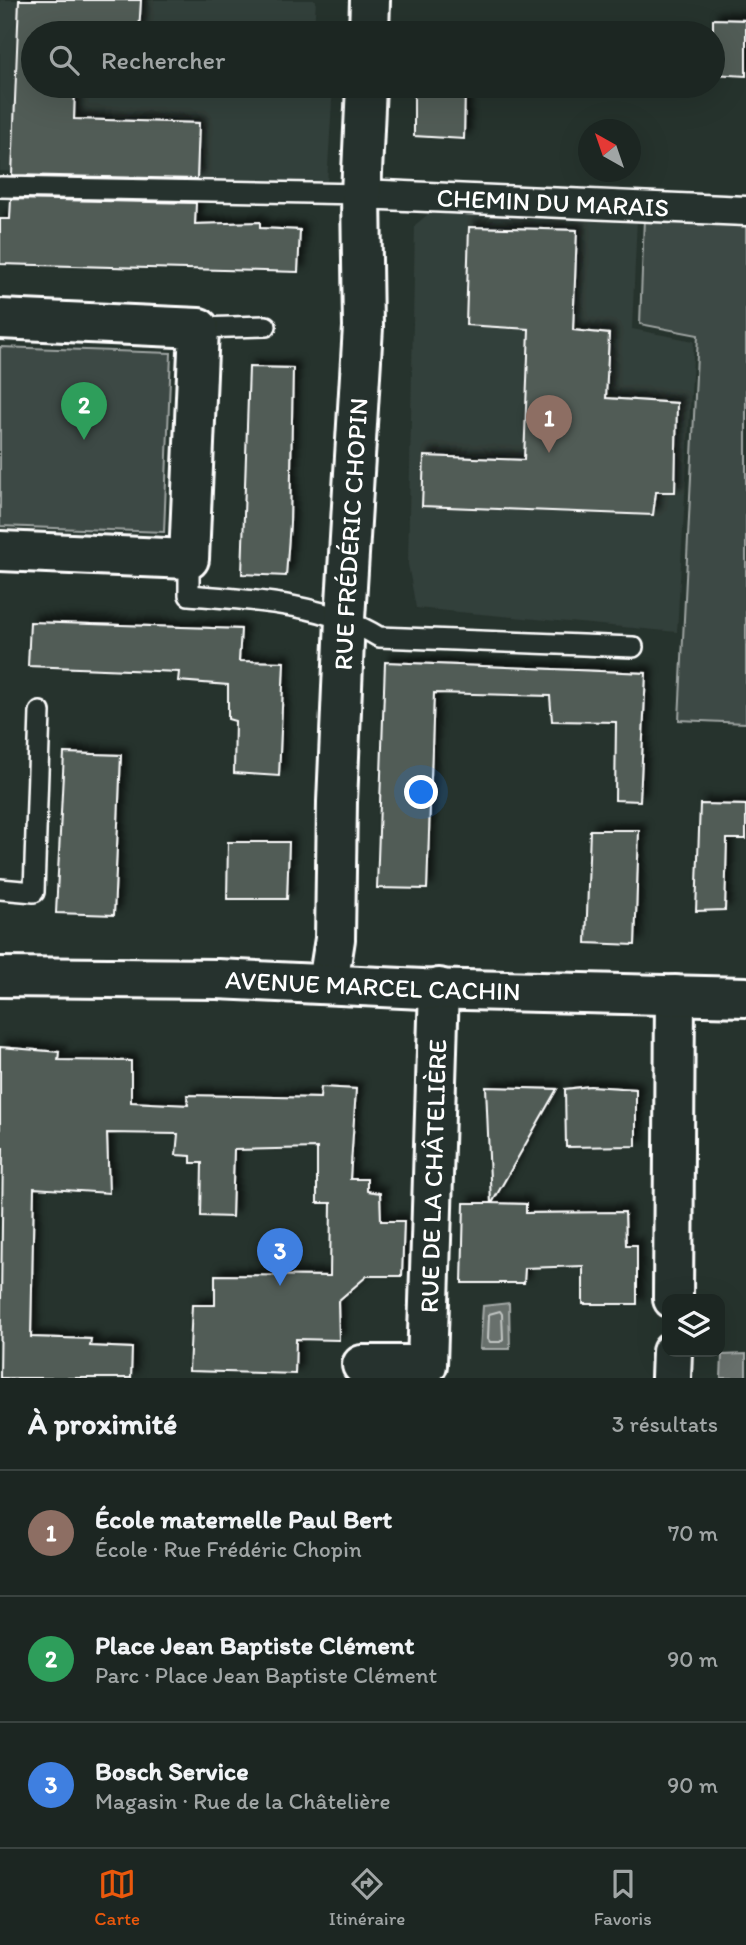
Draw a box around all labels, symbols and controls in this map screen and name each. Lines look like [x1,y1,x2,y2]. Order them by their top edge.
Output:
search box [21,21,725,98]
icon: search [45,41,83,79]
text: Rechercher [101,44,225,76]
north arrow [578,119,641,182]
street label: CHEMIN DU MARAIS [436,181,670,224]
pin: 2 [61,382,107,440]
pin: 1 [526,395,572,453]
street label: RUE FRÉDÉRIC CHOPIN [327,397,375,671]
your location [404,775,438,809]
street label: AVENUE MARCEL CACHIN [224,963,521,1007]
street label: RUE DE LA CHÂTELIÈRE [413,1039,453,1314]
pin: 3 [257,1228,303,1286]
map controls [662,1294,725,1357]
button: layers [662,1294,725,1357]
text: À proximité [28,1405,177,1442]
text: 3 résultats [612,1410,718,1438]
text: École maternelle Paul Bert [95,1503,392,1535]
text: 1 [46,1519,56,1547]
text: 70 m [668,1519,718,1547]
text: École · Rue Frédéric Chopin [95,1535,362,1563]
text: Place Jean Baptiste Clément [95,1629,414,1661]
text: 2 [45,1645,57,1673]
text: 90 m [667,1645,718,1673]
text: Parc · Place Jean Baptiste Clément [95,1661,437,1689]
text: Bosch Service [95,1755,249,1787]
text: 3 [45,1771,57,1799]
text: 90 m [667,1771,718,1799]
text: Magasin · Rue de la Châtelière [95,1787,390,1815]
tab: Carte [94,1865,140,1930]
tab: Itinéraire [329,1865,405,1930]
tab: Favoris [594,1865,652,1930]

